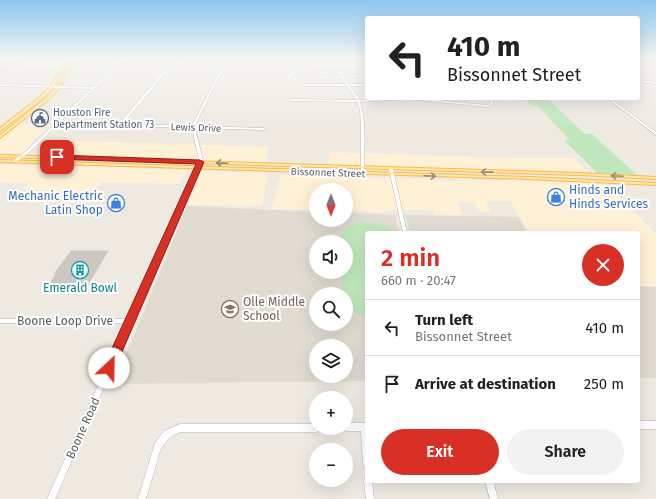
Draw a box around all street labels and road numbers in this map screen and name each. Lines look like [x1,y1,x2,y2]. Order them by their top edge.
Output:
street label: Lewis Drive [170,121,222,135]
street label: Bissonnet Street [291,166,366,180]
street label: Boone Loop Drive [17,314,113,328]
street label: Boone Road [63,395,103,461]

